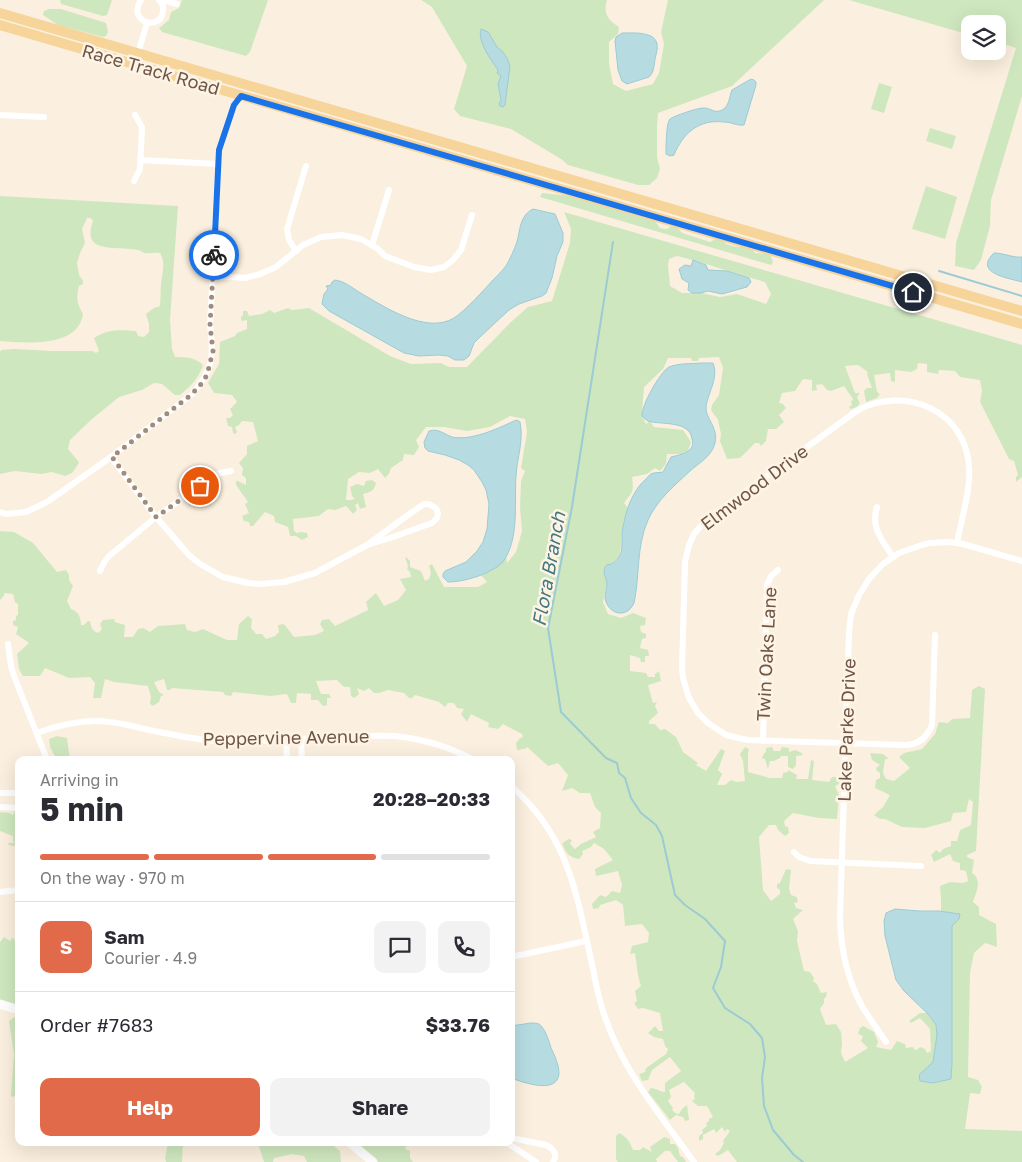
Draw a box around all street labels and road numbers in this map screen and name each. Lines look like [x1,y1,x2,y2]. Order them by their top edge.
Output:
street label: Race Track Road [80,39,222,99]
street label: Elmwood Drive [696,439,812,535]
street label: Twin Oaks Lane [751,586,781,722]
street label: Lake Parke Drive [833,658,859,802]
street label: Peppervine Avenue [202,725,370,749]

